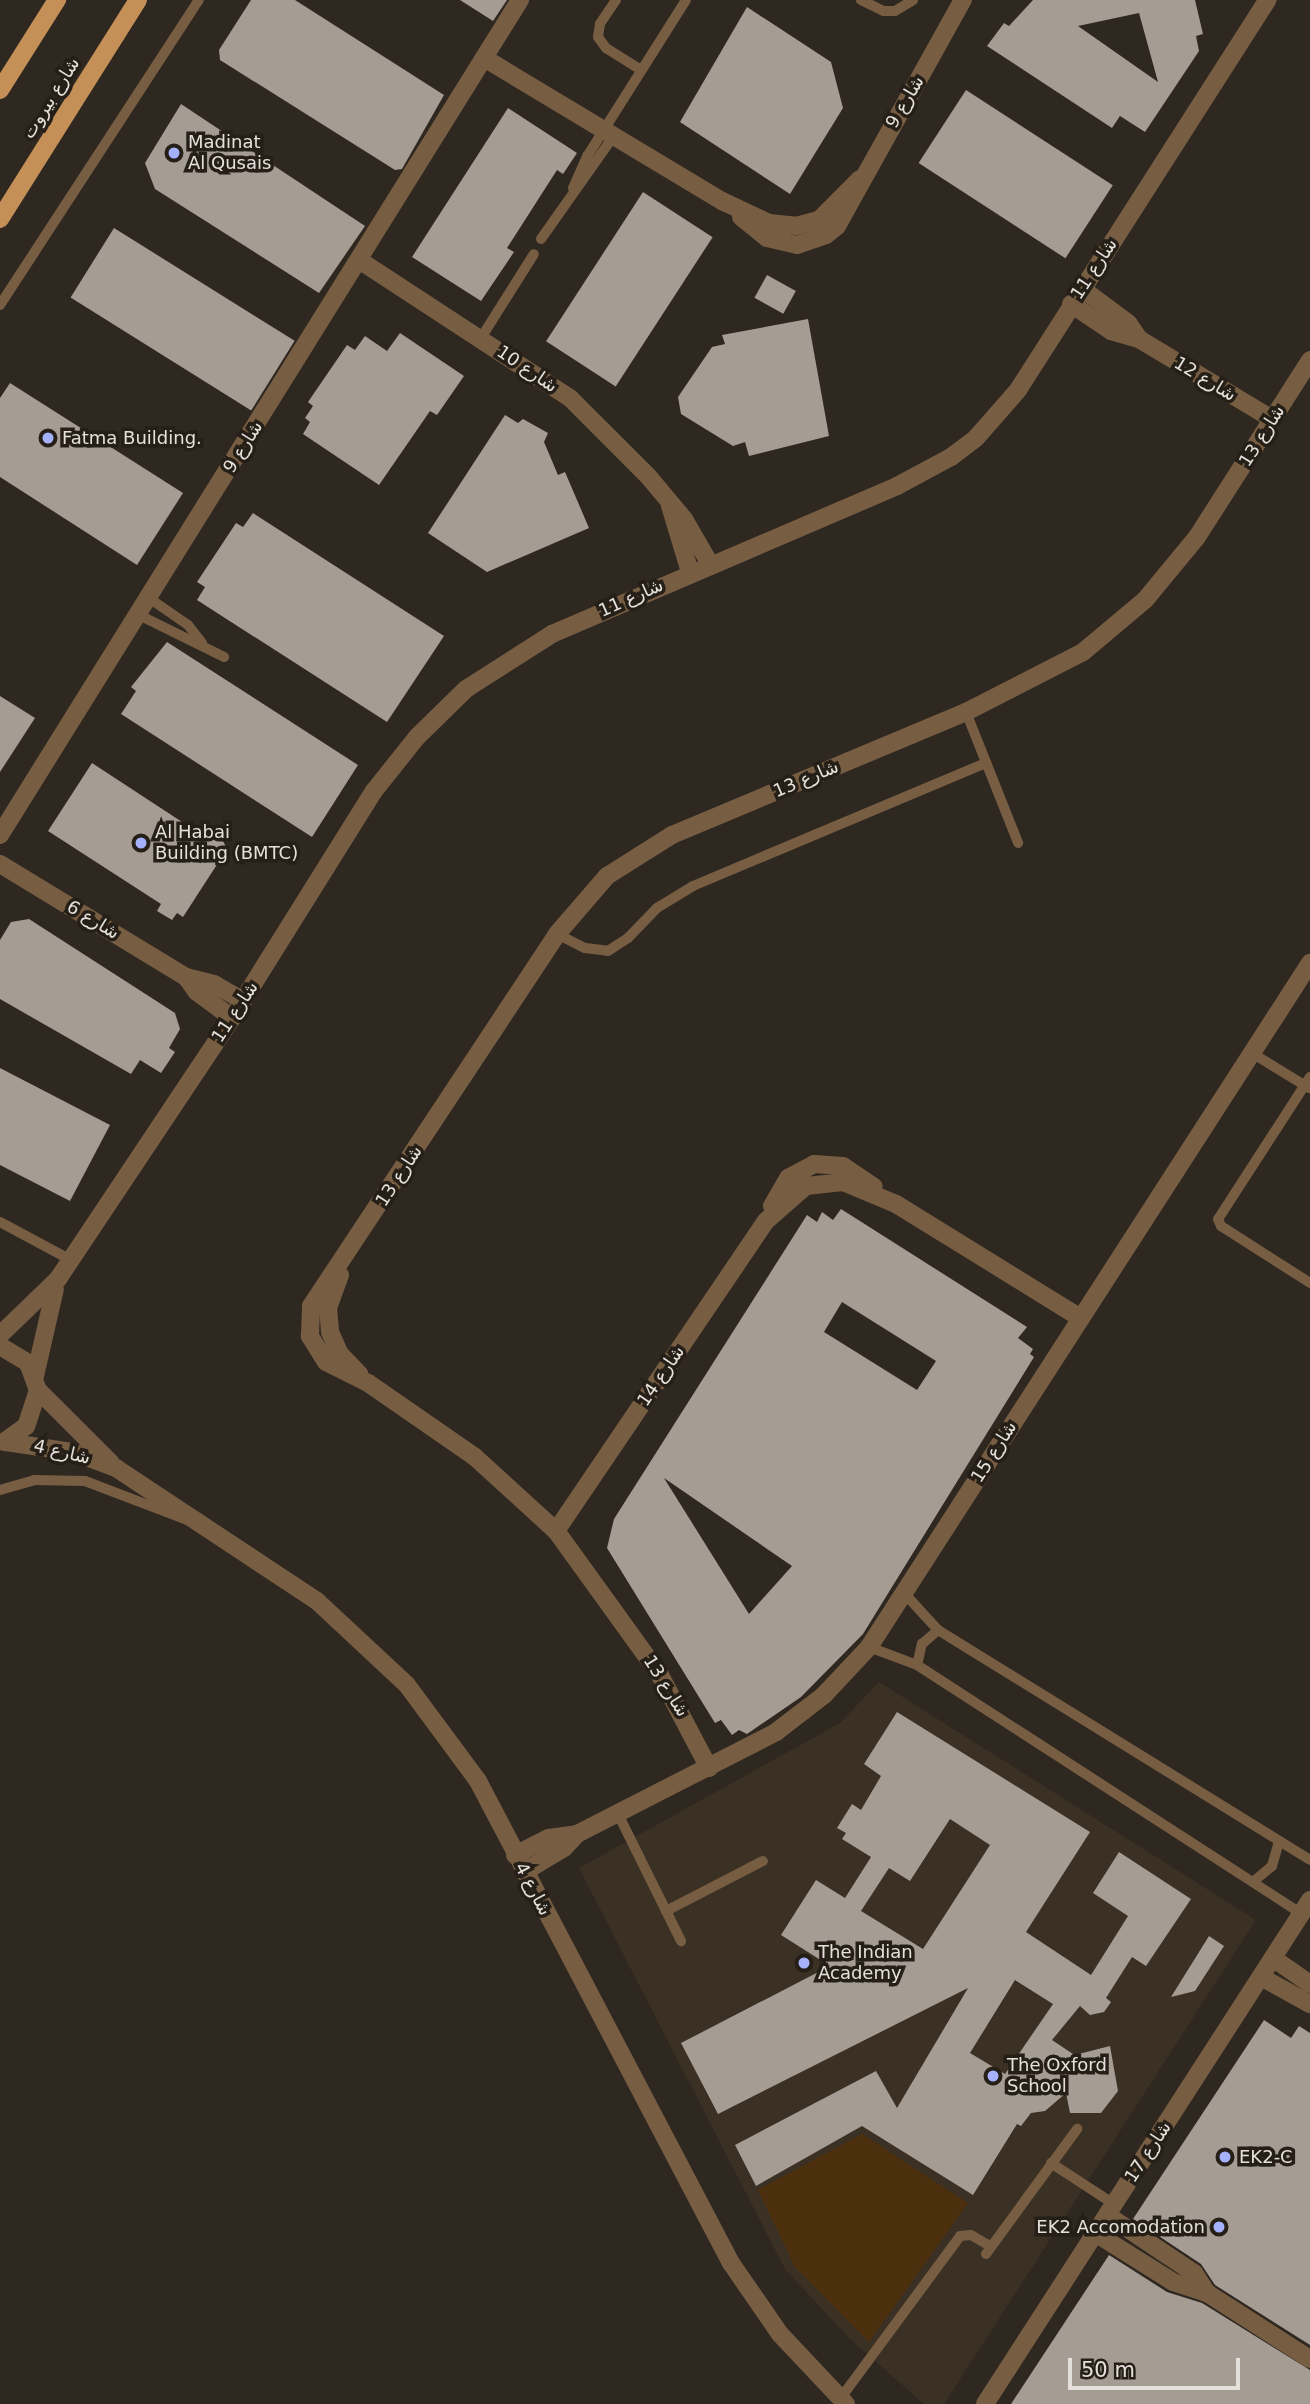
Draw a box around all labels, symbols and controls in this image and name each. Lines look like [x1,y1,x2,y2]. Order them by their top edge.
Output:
street label: شارع بيروت [18,53,84,143]
street label: شارع 9 [881,72,929,132]
place label: Madinat Al Qusais [188,132,271,174]
marker: Madinat Al Qusais [166,145,182,161]
street label: شارع 11 [1066,234,1122,304]
street label: شارع 10 [493,341,561,397]
street label: شارع 12 [1170,352,1240,406]
street label: شارع 13 [1235,401,1289,471]
street label: شارع 9 [219,417,267,477]
place label: Fatma Building. [62,427,202,449]
marker: Fatma Building. [40,430,56,446]
street label: شارع 11 [595,574,667,622]
street label: شارع 13 [770,756,842,802]
place label: Al Habai Building (BMTC) [155,822,298,864]
marker: Al Habai Building (BMTC) [133,835,149,851]
street label: شارع 6 [63,896,123,944]
street label: شارع 11 [207,977,263,1047]
street label: شارع 13 [371,1141,427,1211]
street label: شارع 14 [633,1342,689,1410]
street label: شارع 15 [967,1417,1021,1487]
street label: شارع 4 [32,1435,92,1469]
street label: شارع 13 [639,1651,693,1721]
street label: شارع 4 [510,1859,556,1919]
place label: The Indian Academy [818,1942,913,1984]
marker: The Indian Academy [796,1955,812,1971]
place label: The Oxford School [1007,2055,1107,2098]
marker: The Oxford School [985,2068,1001,2084]
street label: شارع 17 [1120,2117,1176,2187]
place label: EK2-C [1239,2146,1293,2168]
marker: EK2-C [1217,2149,1233,2165]
place label: EK2 Accomodation [1036,2216,1205,2238]
marker: EK2 Accomodation [1211,2219,1227,2235]
scale bar [1072,2344,1244,2388]
text: 50 m [1081,2358,1135,2382]

